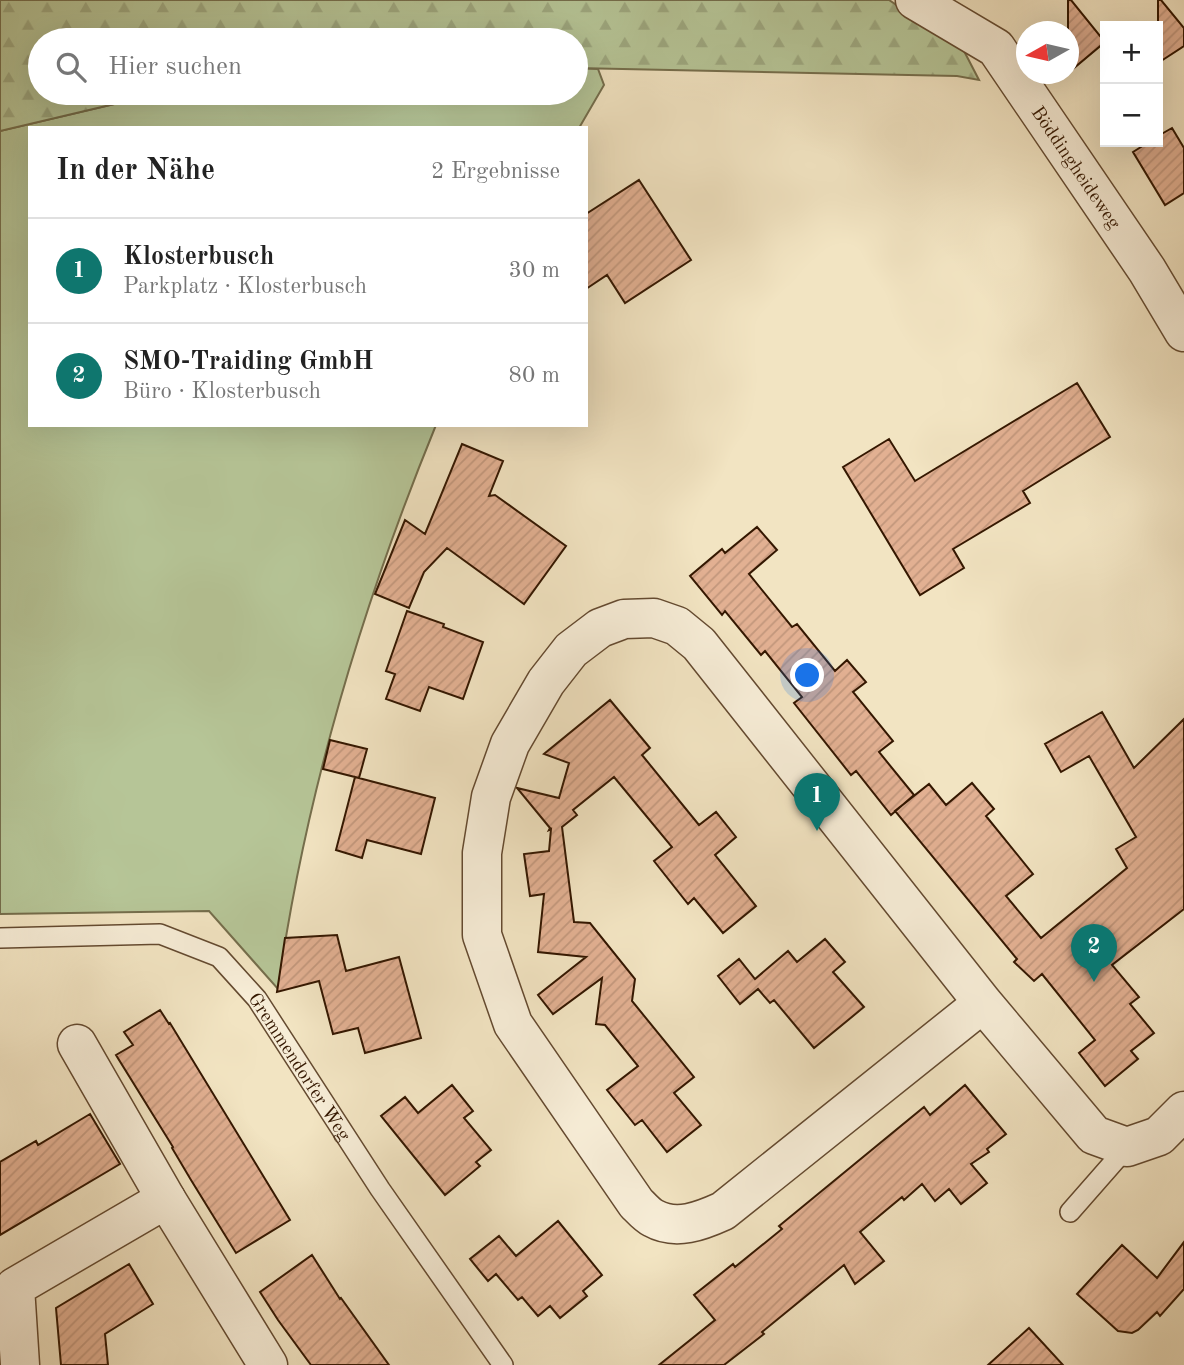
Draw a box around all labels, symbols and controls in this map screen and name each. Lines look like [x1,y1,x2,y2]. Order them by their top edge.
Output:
north arrow [1016,21,1079,84]
map controls [1100,21,1163,147]
button: + [1100,21,1163,84]
search box [28,28,588,105]
icon: search [52,48,90,86]
text: Hier suchen [108,54,242,80]
button: − [1100,84,1163,147]
street label: Böddingheideweg [1027,104,1124,234]
text: In der Nähe [56,156,215,186]
text: 2 Ergebnisse [431,160,560,183]
text: Klosterbusch [123,244,274,270]
text: 1 [72,259,86,282]
text: 30 m [509,259,560,282]
text: Parkplatz · Klosterbusch [123,275,367,298]
text: SMO-Traiding GmbH [123,349,374,375]
text: 2 [72,364,86,387]
text: 80 m [509,364,560,387]
text: Büro · Klosterbusch [123,380,321,403]
your location [790,658,824,692]
pin: 1 [794,773,840,831]
pin: 2 [1071,924,1117,982]
street label: Gremmendorfer Weg [244,990,354,1146]

